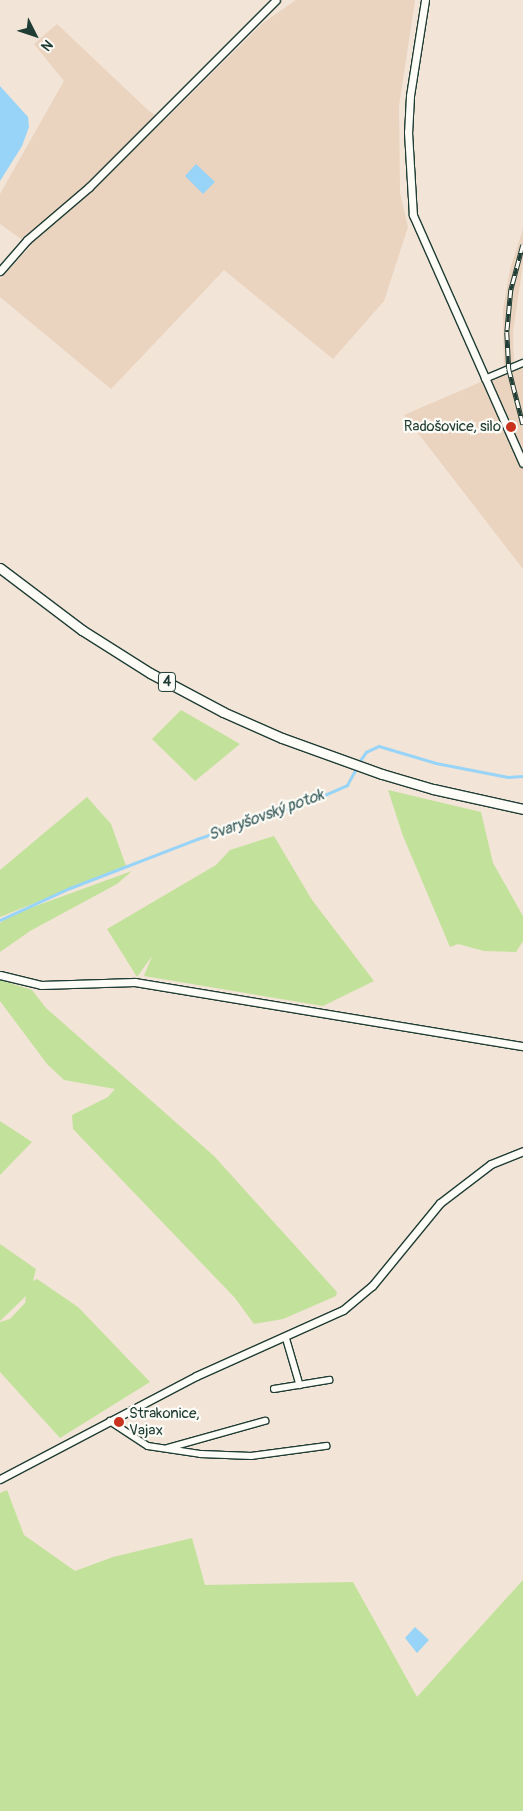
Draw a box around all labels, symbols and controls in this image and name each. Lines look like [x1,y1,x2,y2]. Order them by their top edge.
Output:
north arrow [10,10,60,60]
text: N [37,36,56,54]
place label: Radošovice, silo [404,418,501,436]
marker: Radošovice, silo [505,421,517,433]
road number: 4 [157,670,177,694]
water label: Svaryšovský potok [206,785,326,845]
place label: Strakonice, Vajax [129,1404,200,1439]
marker: Strakonice, Vajax [113,1416,125,1428]

